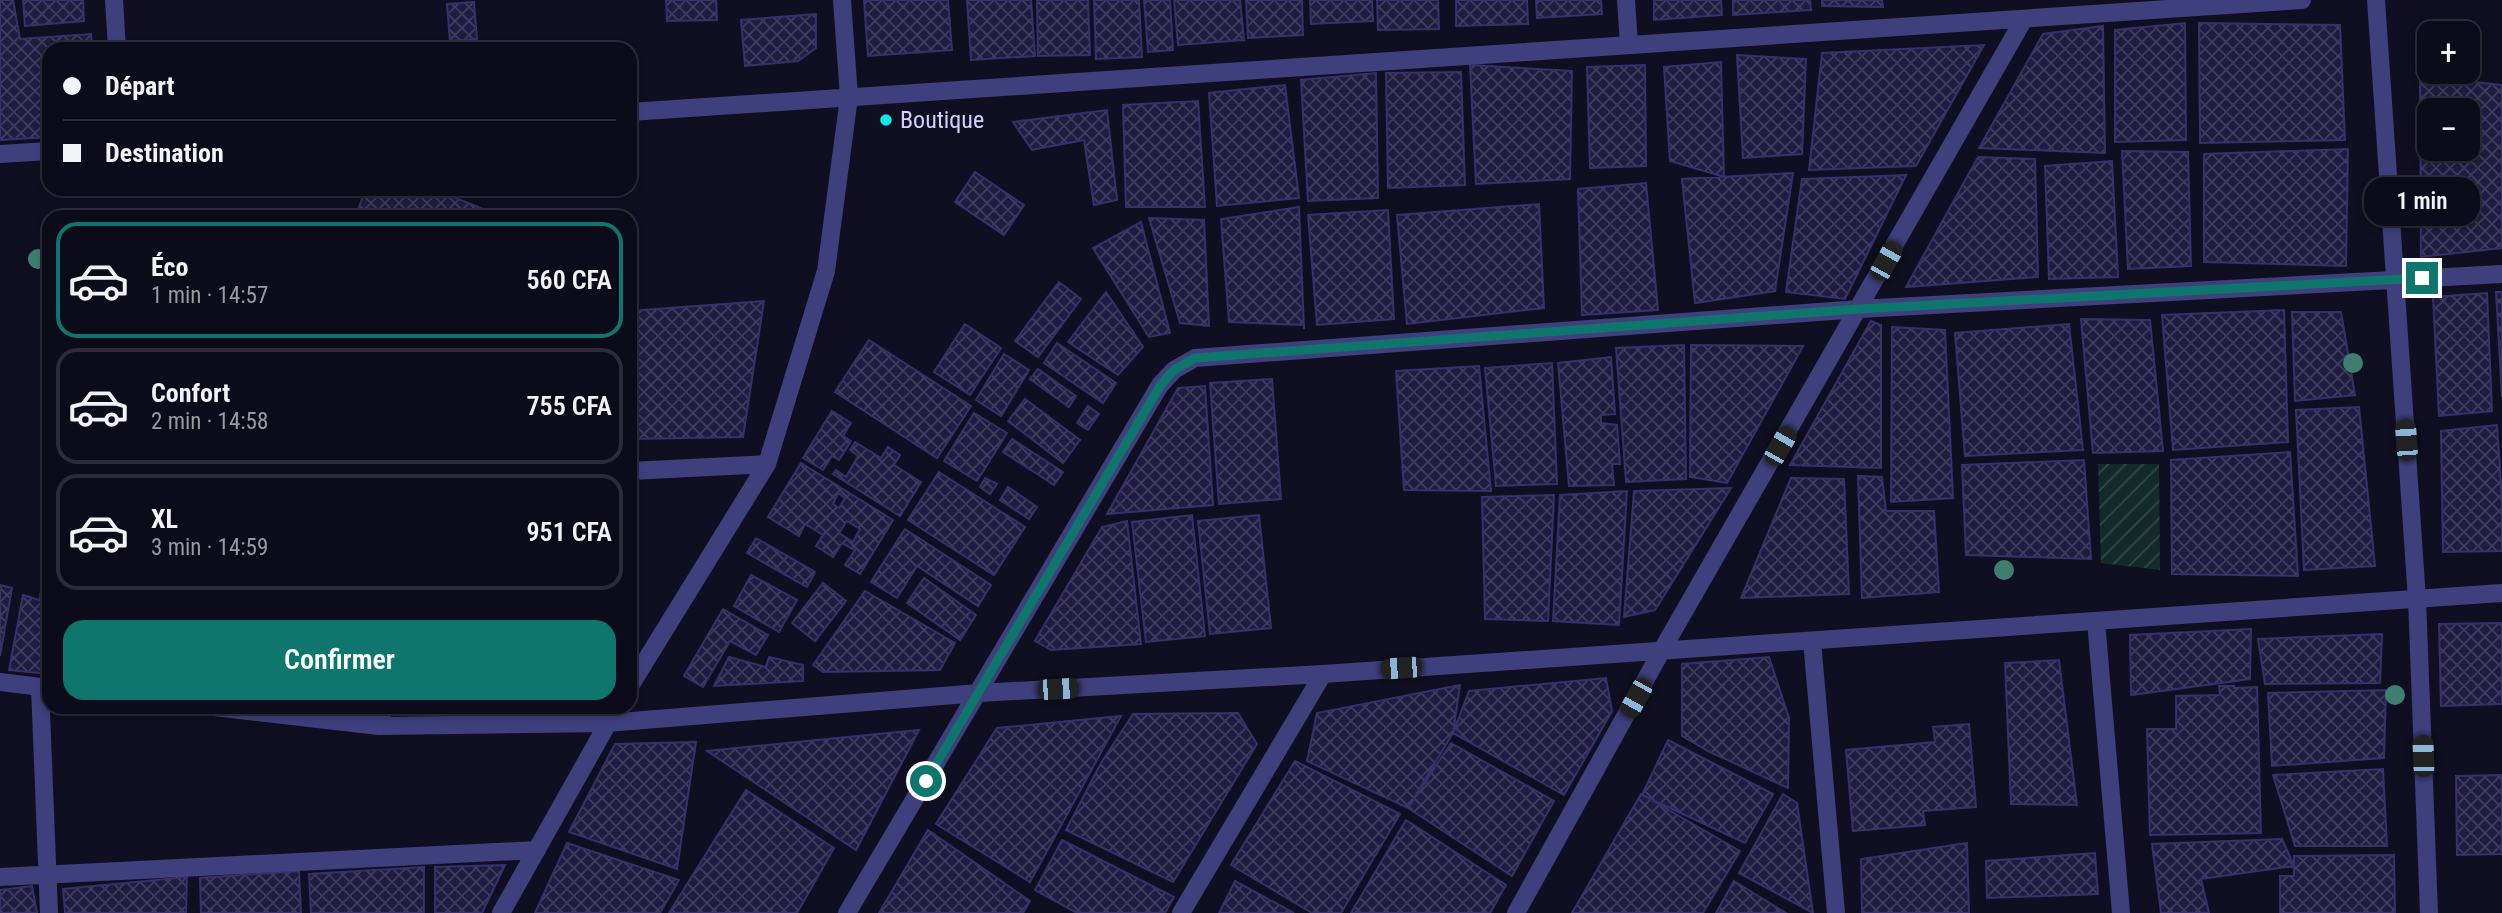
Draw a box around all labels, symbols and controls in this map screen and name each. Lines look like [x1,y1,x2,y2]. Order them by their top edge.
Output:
map controls [2417,21,2480,161]
button: + [2417,21,2480,84]
text: Départ [105,71,174,101]
button: − [2417,98,2480,161]
place label: Boutique [900,106,984,134]
marker: Boutique [878,112,894,128]
text: Destination [105,138,224,168]
callout: 1 min [2364,176,2480,226]
text: 1 min [2397,188,2447,215]
car [1867,238,1906,284]
icon: car [67,249,130,312]
text: Éco [151,252,188,282]
route end [2406,262,2438,294]
text: 560 CFA [527,265,612,295]
text: 1 min · 14:57 [151,282,268,309]
icon: car [67,375,130,438]
text: Confort [151,378,230,408]
text: 755 CFA [527,391,612,421]
text: 2 min · 14:58 [151,408,268,435]
car [2395,418,2418,462]
car [1761,423,1800,469]
icon: car [67,501,130,564]
text: XL [151,504,178,534]
text: 951 CFA [527,517,612,547]
text: 3 min · 14:59 [151,534,268,561]
button: Confirmer [63,620,616,700]
car [1380,656,1423,680]
car [1617,675,1656,721]
car [1037,677,1080,701]
car [2412,735,2435,777]
route start [910,765,942,797]

